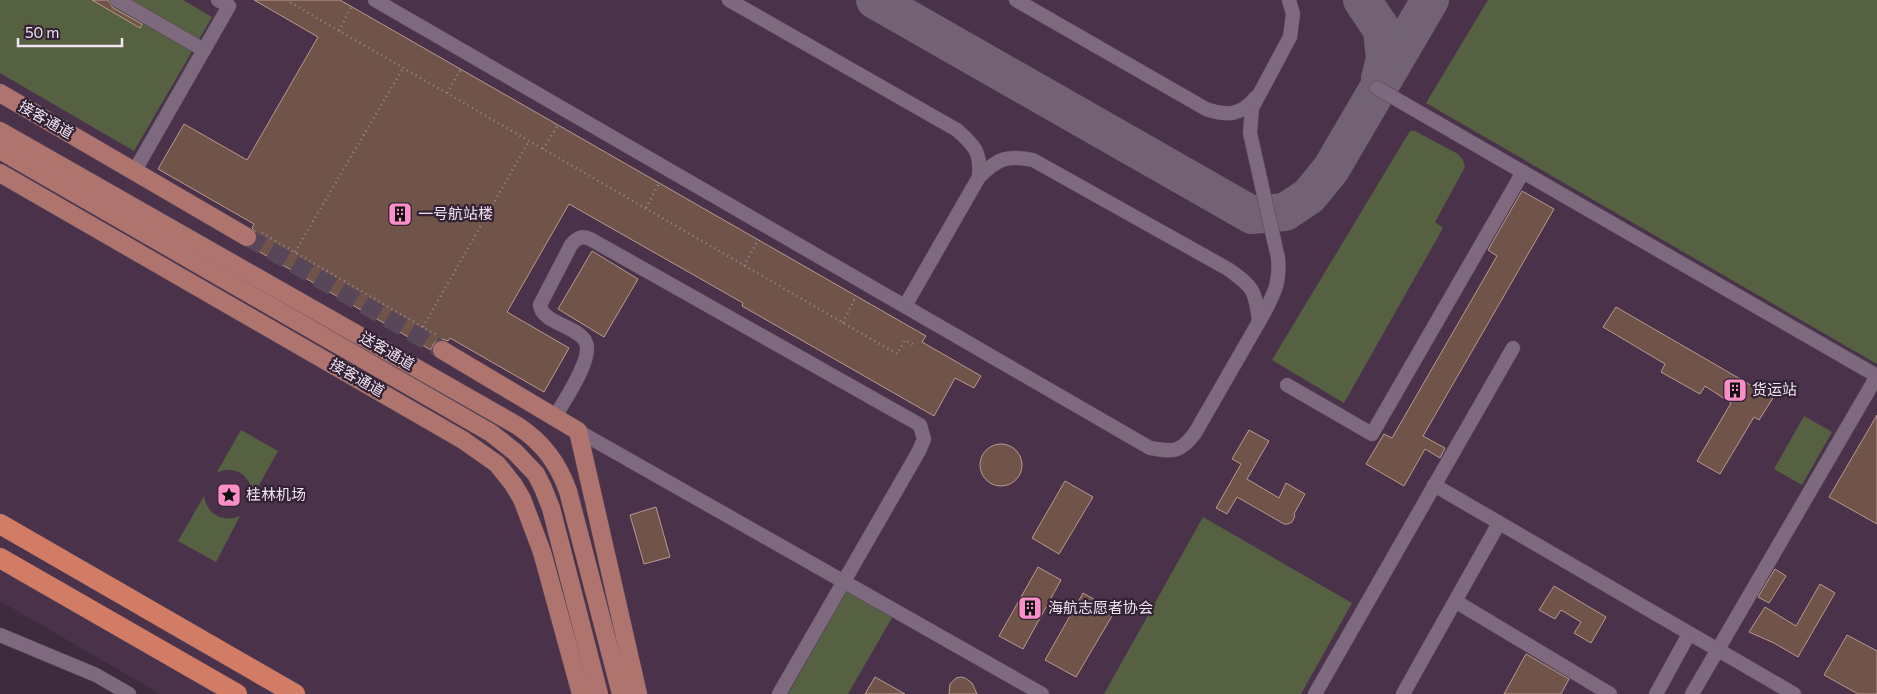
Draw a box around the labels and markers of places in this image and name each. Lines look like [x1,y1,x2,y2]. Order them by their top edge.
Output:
building icon: 一号航站楼 [387,201,413,227]
place label: 一号航站楼 [418,204,493,222]
building icon: 货运站 [1722,377,1748,403]
place label: 货运站 [1752,380,1797,398]
place icon: 桂林机场 [216,482,242,508]
place label: 桂林机场 [246,485,306,503]
building icon: 海航志愿者协会 [1017,595,1043,621]
place label: 海航志愿者协会 [1048,598,1153,616]

